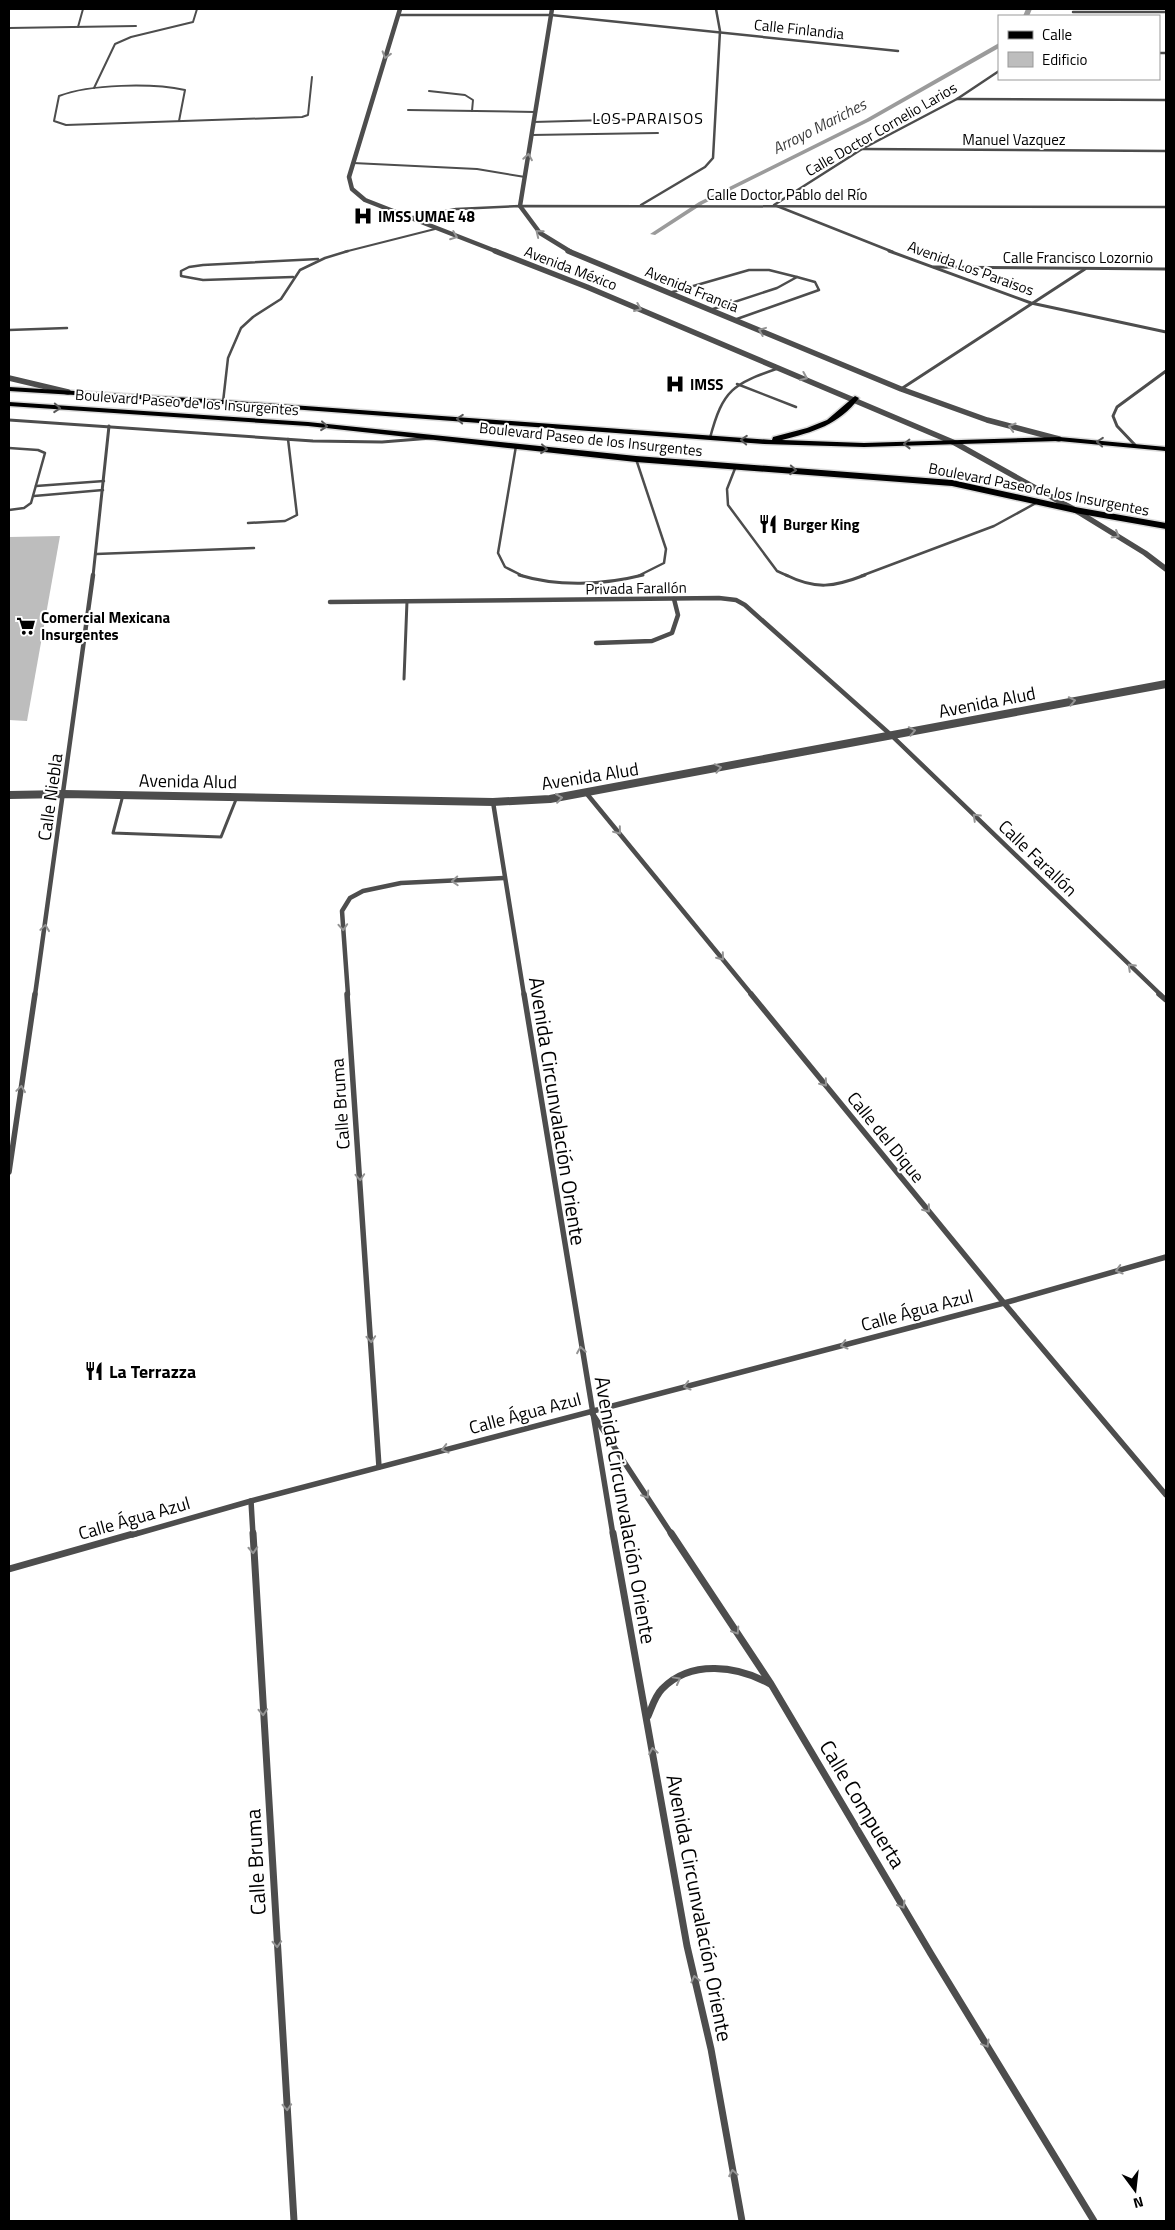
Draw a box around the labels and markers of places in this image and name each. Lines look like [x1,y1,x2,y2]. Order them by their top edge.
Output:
hospital icon: IMSS UMAE 48 [352,205,374,227]
place label: IMSS UMAE 48 [378,205,475,228]
hospital icon: IMSS [664,373,686,395]
place label: IMSS [690,373,723,396]
restaurant icon: Burger King [757,513,779,535]
place label: Burger King [783,513,860,536]
place label: Comercial Mexicana Insurgentes [41,606,170,646]
supermarket icon: Comercial Mexicana Insurgentes [15,615,37,637]
place label: La Terrazza [109,1358,196,1385]
restaurant icon: La Terrazza [83,1360,105,1382]

